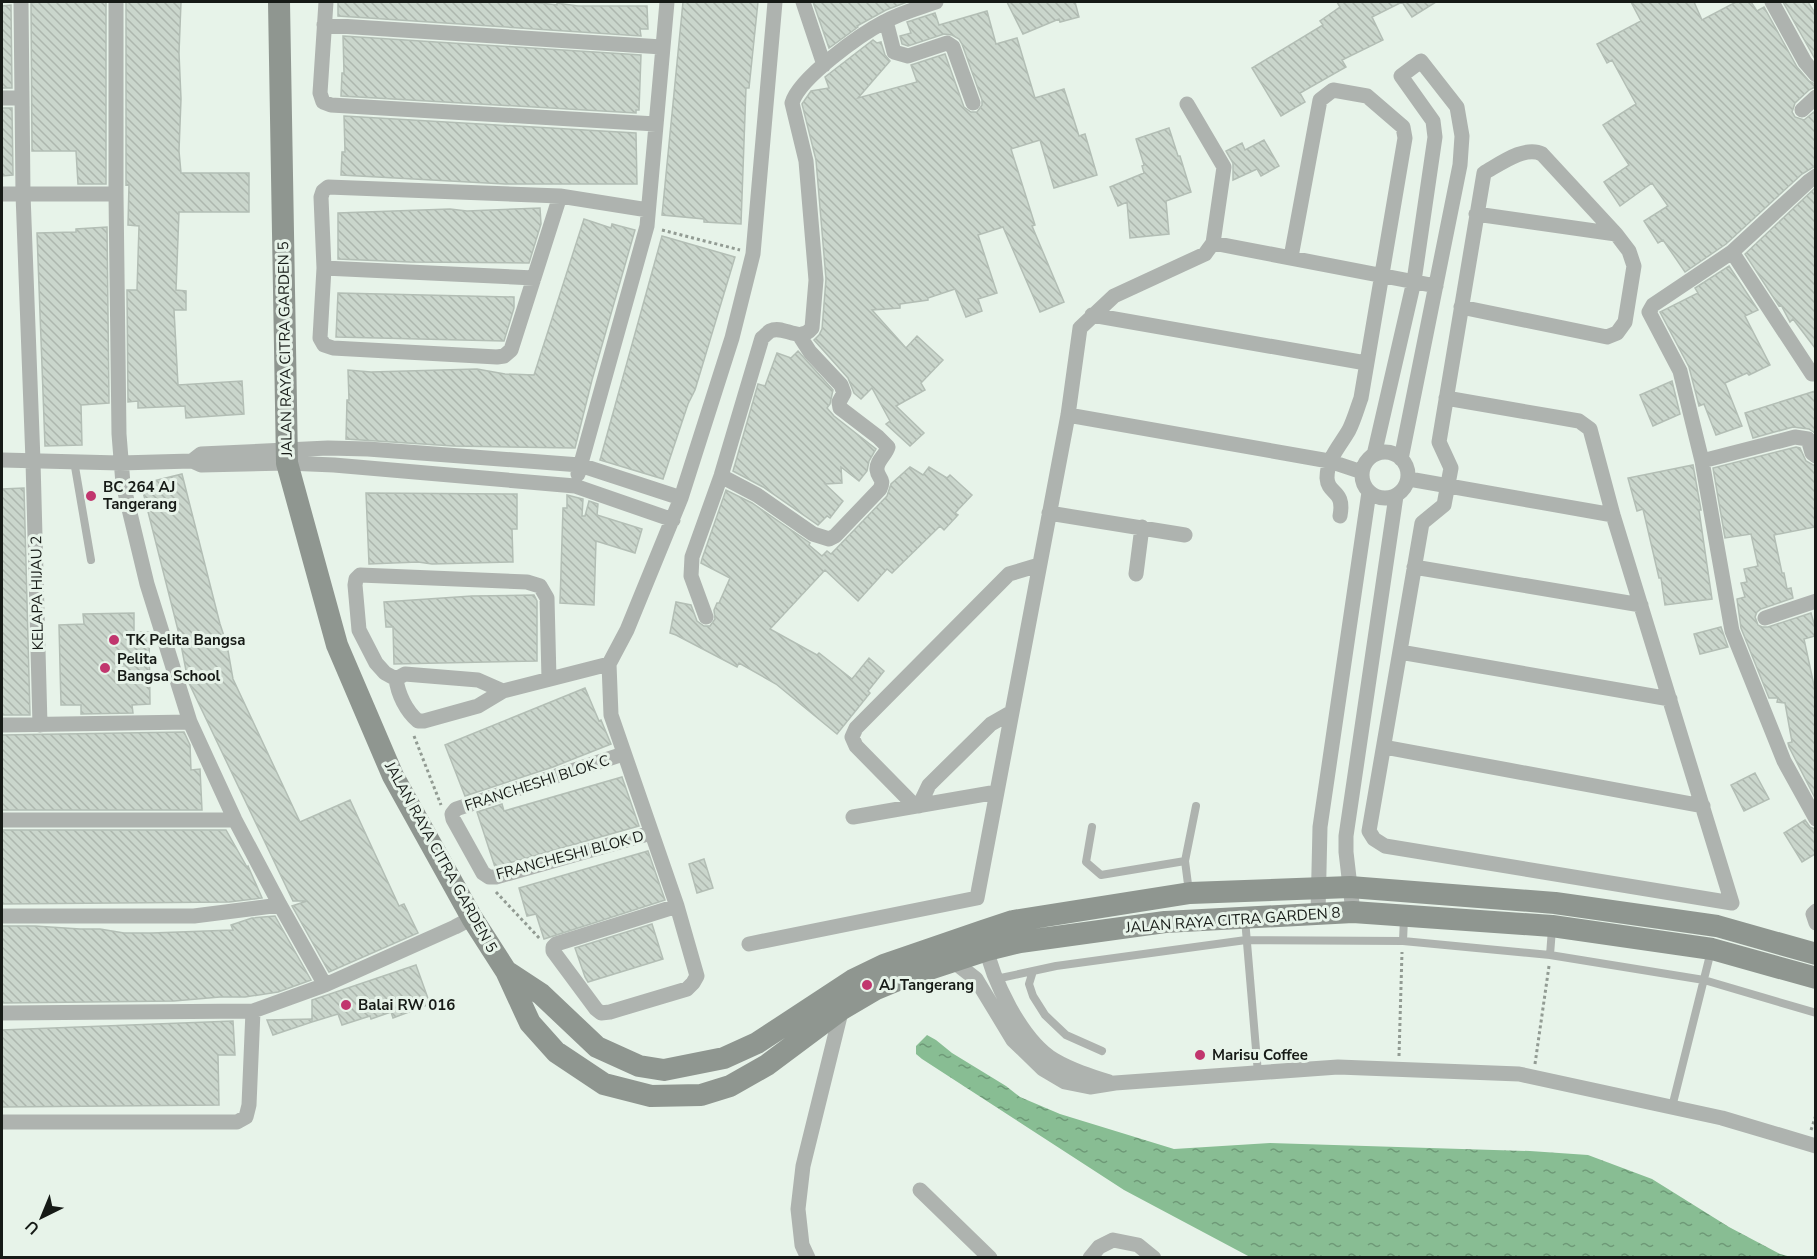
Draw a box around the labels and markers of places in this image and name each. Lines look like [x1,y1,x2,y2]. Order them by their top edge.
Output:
place label: BC 264 AJ Tangerang [103,477,177,514]
marker: BC 264 AJ Tangerang [84,489,98,503]
place label: TK Pelita Bangsa [126,630,245,650]
marker: TK Pelita Bangsa [107,633,121,647]
place label: Pelita Bangsa School [117,649,221,686]
marker: Pelita Bangsa School [98,661,112,675]
place label: AJ Tangerang [879,975,974,995]
marker: AJ Tangerang [860,978,874,992]
place label: Balai RW 016 [358,995,455,1015]
marker: Balai RW 016 [339,998,353,1012]
place label: Marisu Coffee [1212,1045,1308,1065]
marker: Marisu Coffee [1193,1048,1207,1062]

